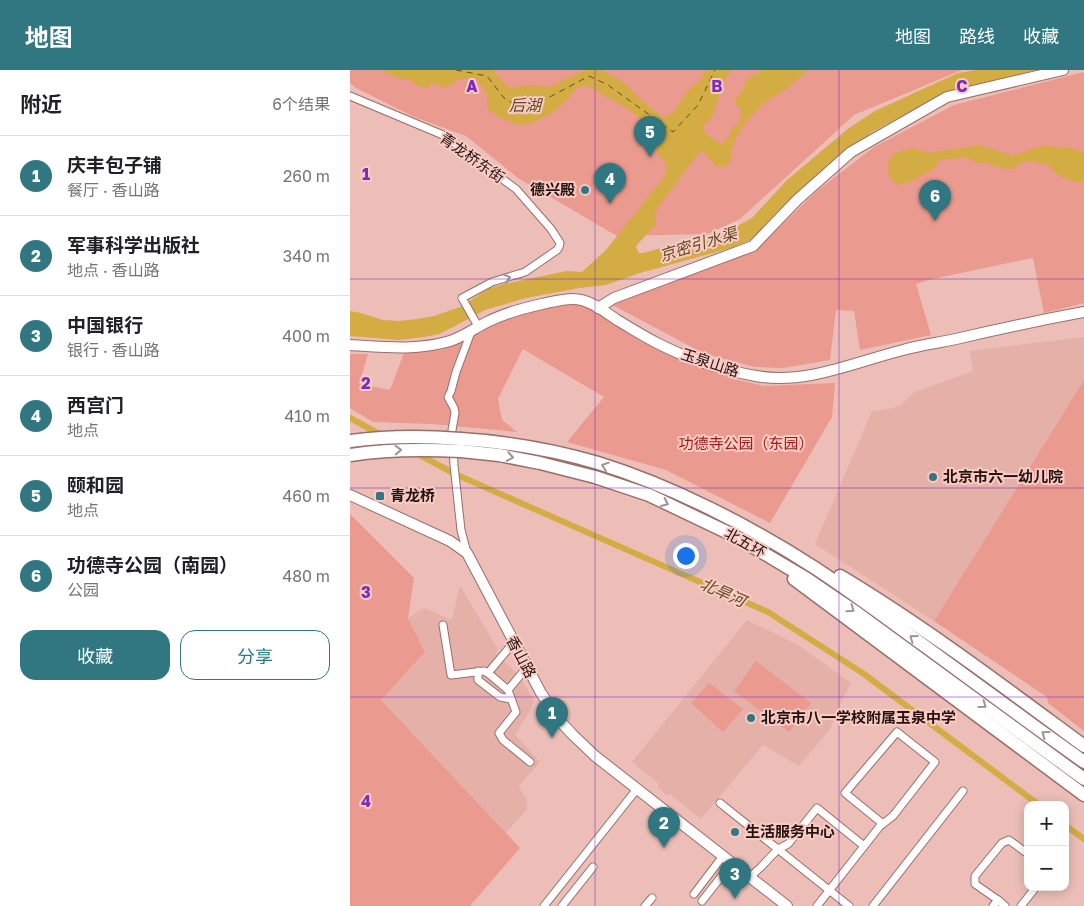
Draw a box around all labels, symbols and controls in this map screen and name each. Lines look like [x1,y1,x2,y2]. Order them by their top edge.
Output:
text: 地图 [25,22,73,51]
text: 地图 [895,25,931,47]
text: 路线 [959,25,995,47]
text: 收藏 [1023,25,1059,47]
text: A [466,76,478,96]
text: B [711,76,723,96]
text: C [956,76,968,96]
text: 附近 [20,91,62,117]
text: 6个结果 [272,94,330,114]
water label: 后湖 [509,95,544,115]
pin: 5 [634,116,666,157]
street label: 青龙桥东街 [437,128,508,186]
text: 庆丰包子铺 [67,153,162,176]
pin: 4 [594,163,626,204]
text: 1 [362,164,370,184]
text: 1 [32,166,40,186]
text: 260 m [283,166,330,186]
text: 餐厅 · 香山路 [67,180,160,200]
place label: 德兴殿 [530,180,575,198]
pin: 6 [919,180,951,221]
marker: 德兴殿 [579,184,591,196]
water label: 京密引水渠 [657,222,741,265]
text: 军事科学出版社 [67,233,200,256]
text: 2 [31,246,41,266]
text: 340 m [283,246,330,266]
text: 地点 · 香山路 [67,260,160,280]
one-way arrow [502,273,510,283]
text: 中国银行 [67,313,143,336]
text: 3 [31,326,41,346]
text: 400 m [282,326,330,346]
text: 银行 · 香山路 [67,340,160,360]
street label: 玉泉山路 [679,344,742,380]
text: 2 [361,373,371,393]
text: 西宫门 [67,393,124,416]
text: 4 [31,406,41,426]
text: 410 m [284,406,330,426]
text: 地点 [67,420,99,440]
park label: 功德寺公园（东园） [678,434,814,452]
one-way arrow [395,445,403,455]
one-way arrow [505,452,514,462]
one-way arrow [601,462,609,472]
place label: 北京市六一幼儿院 [943,467,1063,485]
marker: 北京市六一幼儿院 [927,471,939,483]
text: 颐和园 [67,473,124,496]
text: 5 [31,486,41,506]
text: 460 m [282,486,330,506]
place label: 青龙桥 [390,486,435,504]
marker: 青龙桥 [374,490,386,502]
one-way arrow [660,496,669,507]
text: 地点 [67,500,99,520]
street label: 北五环 [721,523,770,561]
your location [673,543,699,569]
text: 功德寺公园（南园） [67,553,238,576]
text: 6 [31,566,41,586]
text: 480 m [282,566,330,586]
water label: 北旱河 [697,573,752,612]
text: 公园 [67,580,99,600]
text: 3 [361,582,371,602]
one-way arrow [846,603,855,612]
button: 收藏 [20,630,170,680]
button: 分享 [180,630,330,680]
street label: 香山路 [503,632,540,681]
one-way arrow [909,635,919,644]
pin: 1 [536,697,568,738]
one-way arrow [977,699,987,708]
place label: 北京市八一学校附属玉泉中学 [761,708,956,726]
marker: 北京市八一学校附属玉泉中学 [745,712,757,724]
one-way arrow [1041,731,1051,740]
text: 4 [361,791,371,811]
map controls [1024,801,1069,891]
button: + [1024,801,1069,846]
pin: 2 [648,807,680,848]
place label: 生活服务中心 [745,822,835,840]
marker: 生活服务中心 [729,826,741,838]
button: − [1024,846,1069,891]
pin: 3 [719,858,751,899]

